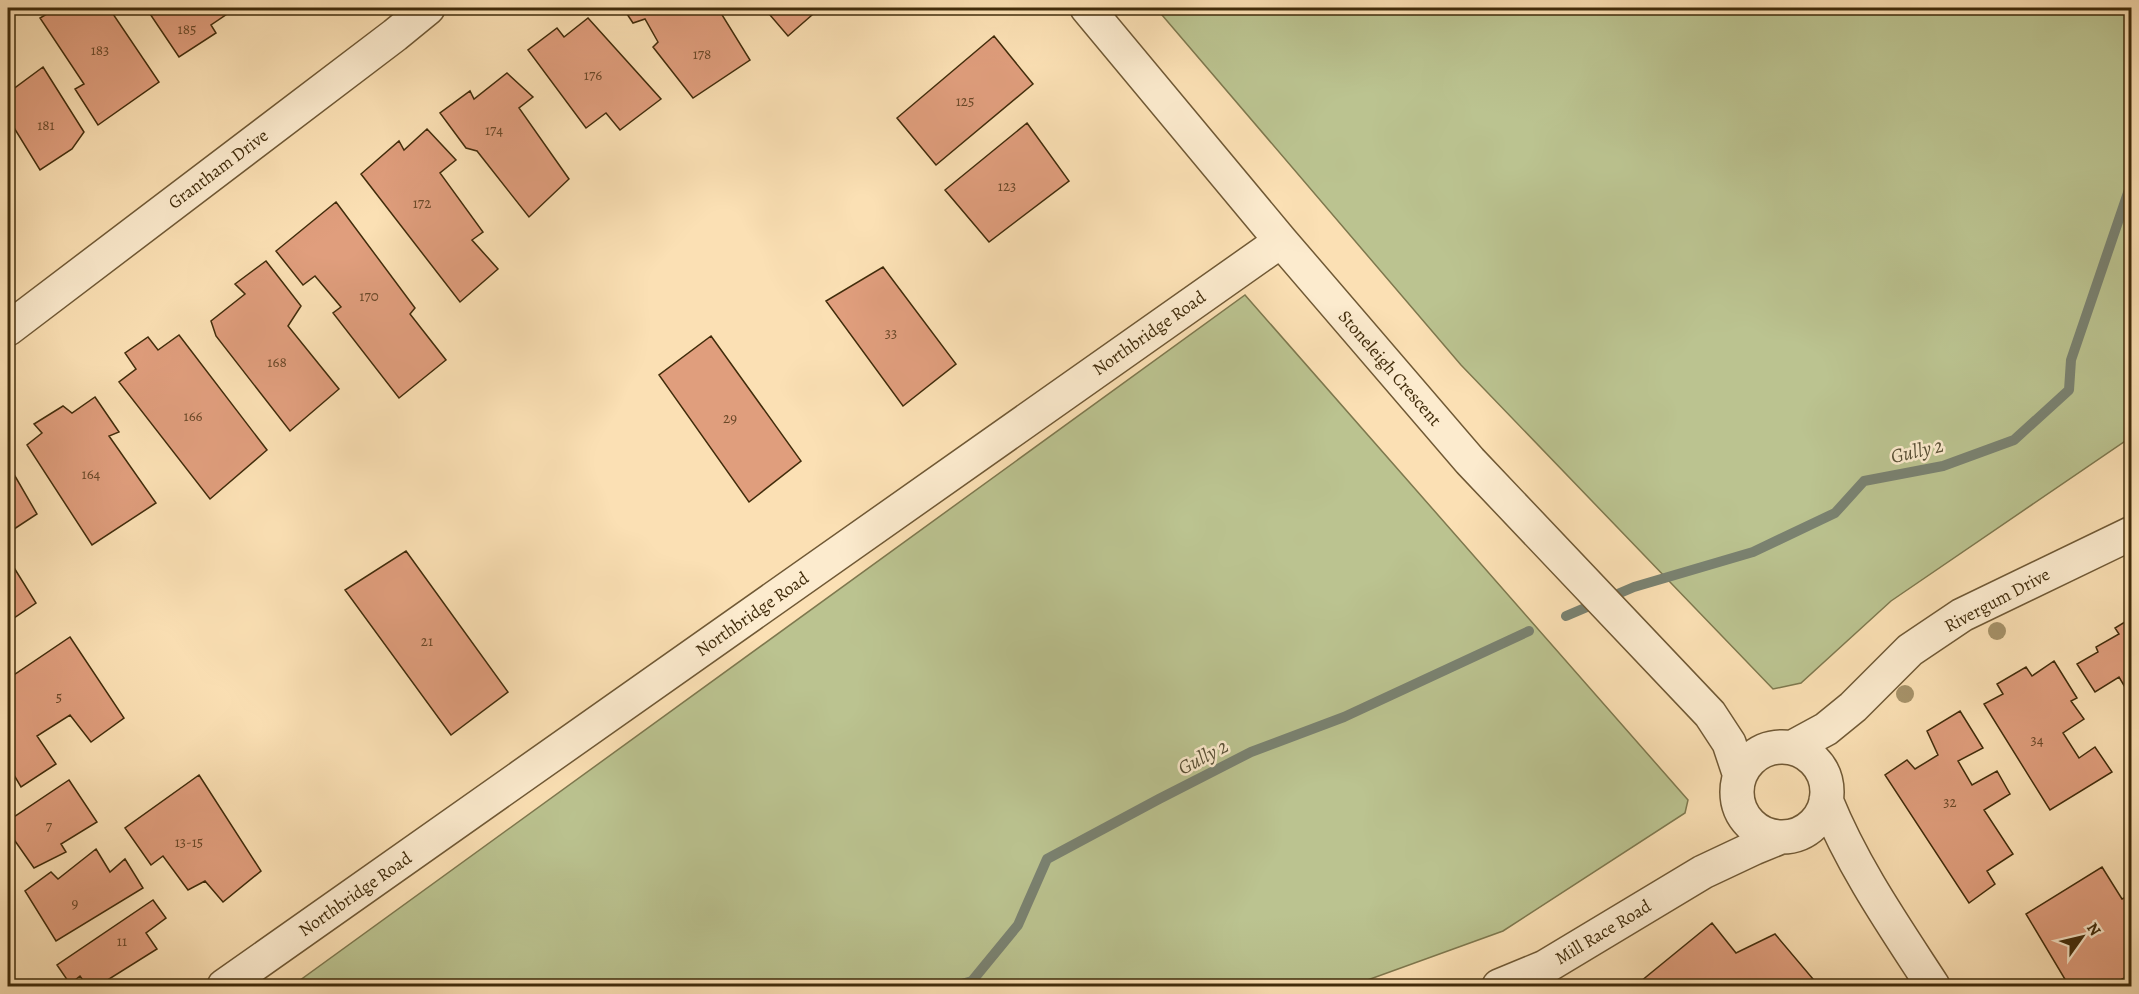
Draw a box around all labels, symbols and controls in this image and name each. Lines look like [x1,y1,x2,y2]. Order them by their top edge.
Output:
house number: 185 [178,19,196,39]
house number: 183 [91,40,109,60]
house number: 178 [693,44,711,64]
house number: 176 [584,65,602,85]
house number: 125 [956,91,974,111]
house number: 181 [37,115,55,135]
house number: 174 [485,120,503,140]
street label: Grantham Drive [163,123,273,215]
house number: 123 [998,176,1016,196]
house number: 172 [413,193,431,213]
street label: Northbridge Road [1088,285,1211,381]
house number: 170 [359,286,379,306]
street label: Stoneleigh Crescent [1333,305,1447,431]
house number: 33 [885,323,897,343]
house number: 168 [267,352,287,372]
house number: 166 [184,406,203,426]
house number: 29 [723,408,737,428]
water label: Gully 2 [1888,432,1946,470]
house number: 164 [82,464,101,484]
street label: Rivergum Drive [1940,562,2054,638]
street label: Northbridge Road [691,566,814,662]
house number: 21 [421,631,433,651]
house number: 5 [56,687,62,707]
house number: 34 [2030,730,2044,750]
water label: Gully 2 [1173,733,1233,781]
house number: 32 [1943,792,1957,812]
house number: 7 [46,816,53,836]
house number: 13-15 [175,832,203,852]
street label: Northbridge Road [294,846,417,942]
house number: 9 [72,893,79,913]
street label: Mill Race Road [1551,894,1656,970]
north arrow [2052,907,2112,967]
text: N [2081,918,2106,940]
house number: 11 [117,931,127,951]

